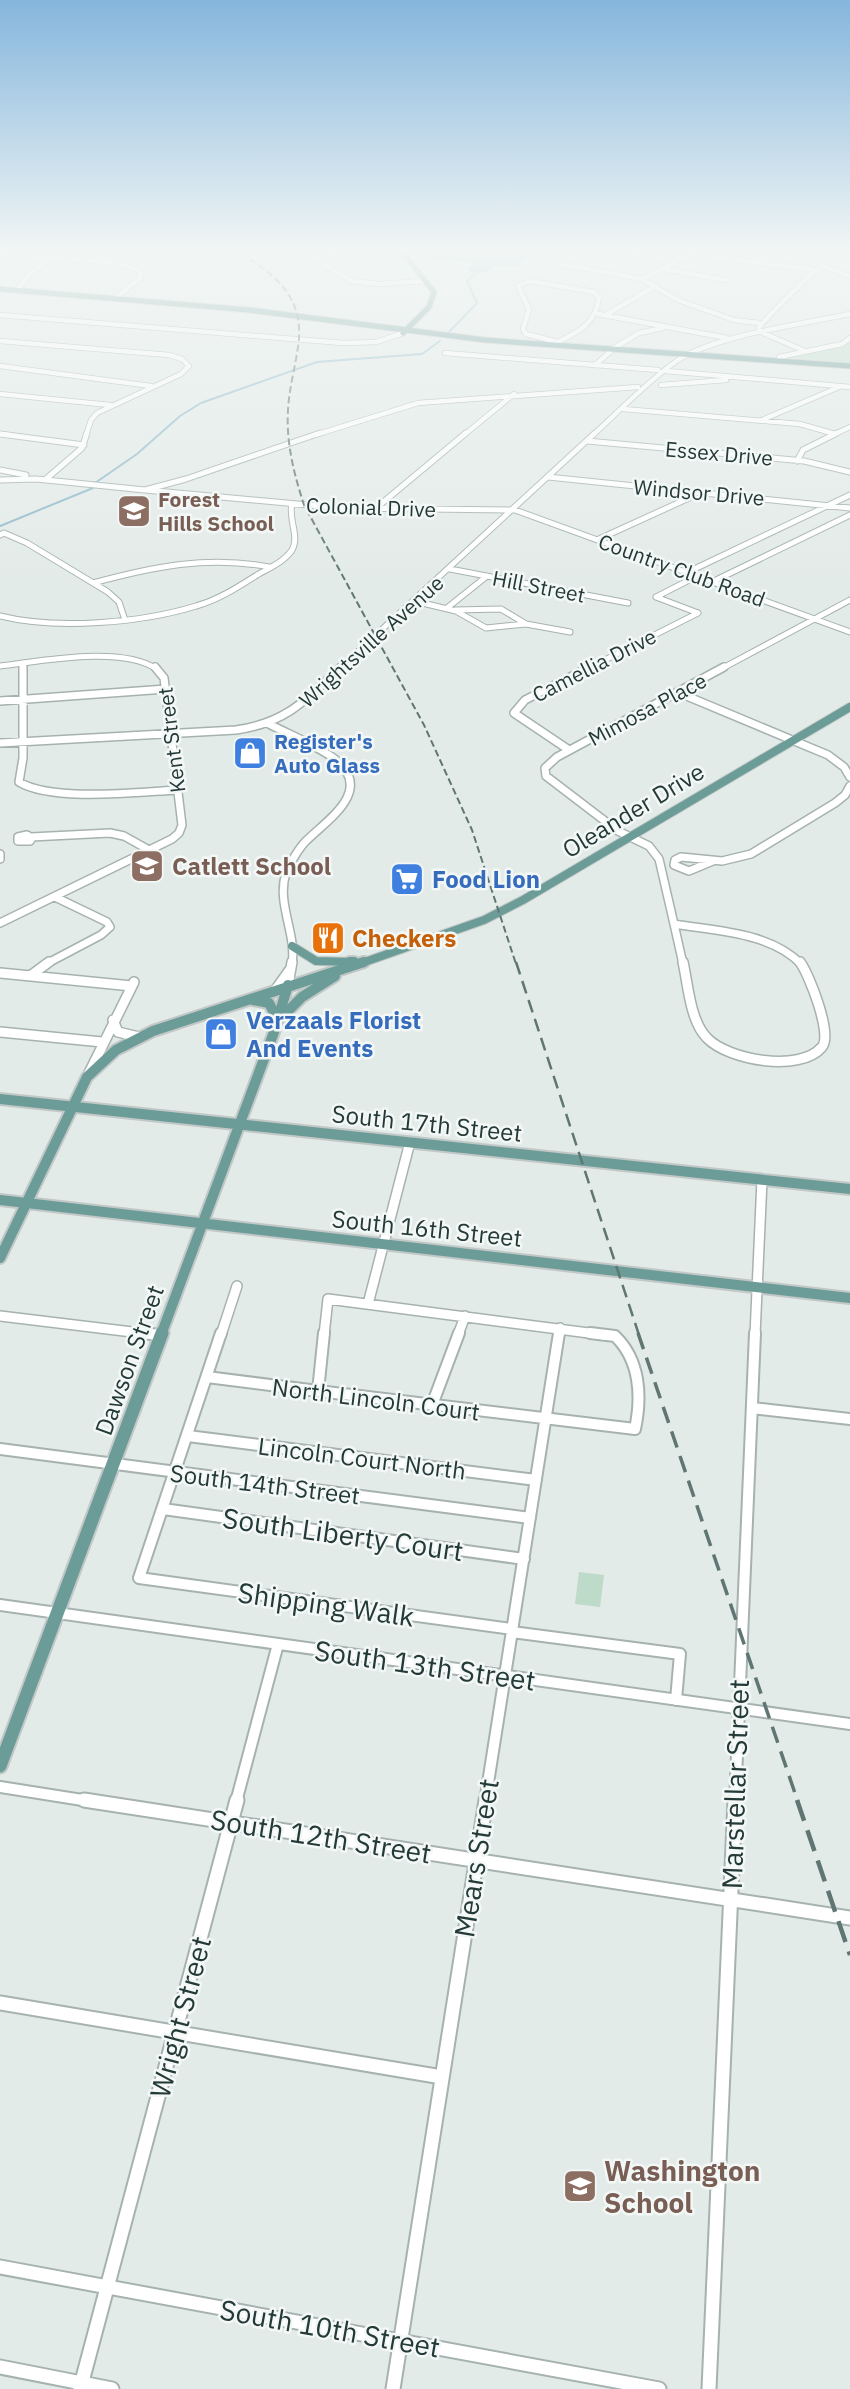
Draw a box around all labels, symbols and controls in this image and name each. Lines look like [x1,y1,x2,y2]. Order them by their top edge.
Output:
street label: Essex Drive [664,434,774,472]
street label: Windsor Drive [632,472,766,512]
place label: Forest Hills School [158,485,274,537]
street label: Colonial Drive [306,491,436,523]
school or university icon: Forest Hills School [115,492,153,530]
street label: Country Club Road [595,527,769,613]
street label: Hill Street [490,563,588,609]
street label: Wrightsville Avenue [293,569,449,713]
street label: Camellia Drive [527,622,661,708]
street label: Mimosa Place [583,666,711,752]
street label: Kent Street [151,686,191,794]
place label: Register's Auto Glass [274,727,380,779]
shop icon: Register's Auto Glass [231,734,269,772]
street label: Oleander Drive [556,755,710,865]
school or university icon: Catlett School [128,847,166,885]
place label: Catlett School [172,850,331,882]
supermarket icon: Food Lion [388,860,426,898]
place label: Food Lion [432,863,540,895]
restaurant icon: Checkers [309,919,347,957]
place label: Checkers [352,922,456,954]
place label: Verzaals Florist And Events [246,1004,421,1064]
shop icon: Verzaals Florist And Events [202,1015,240,1053]
street label: South 17th Street [330,1097,524,1149]
street label: South 16th Street [330,1202,524,1254]
street label: Dawson Street [87,1281,171,1439]
street label: North Lincoln Court [270,1370,482,1428]
street label: Lincoln Court North [256,1429,468,1487]
street label: South 14th Street [168,1456,362,1512]
street label: South Liberty Court [220,1499,466,1569]
street label: Shipping Walk [235,1573,417,1635]
street label: South 13th Street [312,1631,538,1699]
street label: Marstellar Street [713,1678,757,1890]
street label: Mears Street [445,1776,507,1940]
street label: South 12th Street [208,1800,434,1872]
street label: Wright Street [141,1932,219,2102]
place label: Washington School [604,2152,760,2221]
school or university icon: Washington School [561,2167,599,2205]
street label: South 10th Street [217,2290,443,2366]

